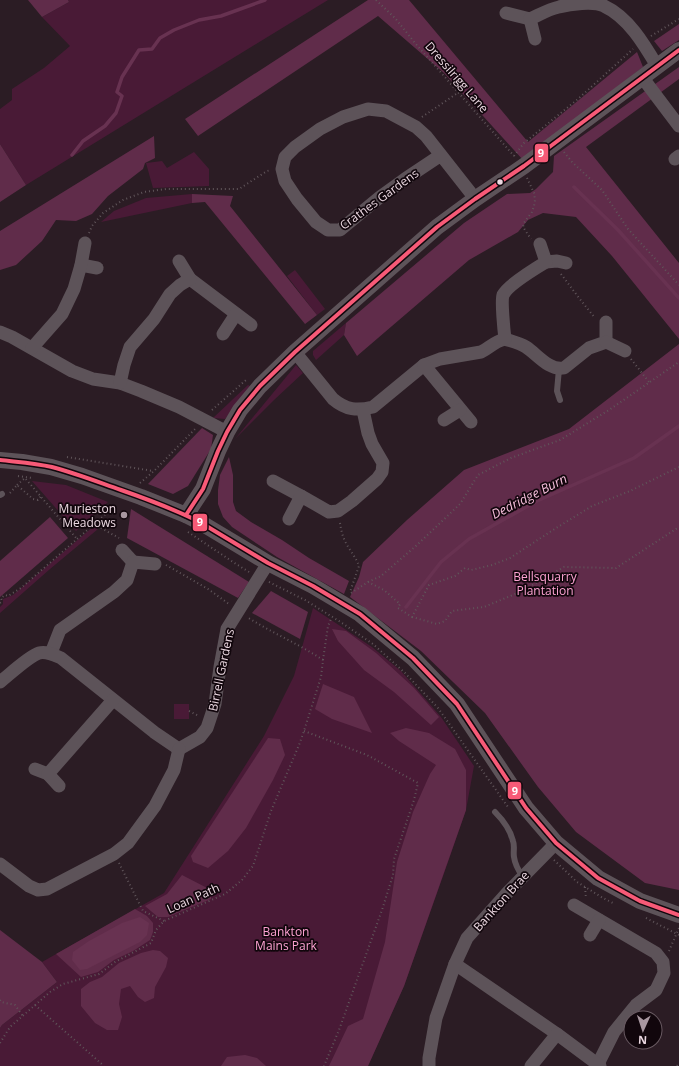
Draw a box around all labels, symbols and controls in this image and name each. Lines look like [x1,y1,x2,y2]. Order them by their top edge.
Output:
street label: Dressilrigg Lane [421,38,493,116]
line badge: 9 [534,143,549,163]
text: 9 [538,145,544,160]
street label: Crathes Gardens [336,164,422,233]
unlabelled marker [495,177,505,187]
water label: Dedridge Burn [488,469,570,523]
place label: Murieston Meadows [59,500,116,531]
marker: Murieston Meadows [119,510,129,520]
line badge: 9 [192,513,208,532]
text: 9 [197,514,203,529]
park label: Bellsquarry Plantation [513,568,578,599]
street label: Birrell Gardens [204,627,238,713]
line badge: 9 [507,781,522,800]
text: 9 [512,783,518,798]
street label: Bankton Brae [469,867,533,935]
street label: Loan Path [164,879,222,917]
park label: Bankton Mains Park [255,923,318,954]
north arrow [623,1010,663,1050]
text: N [638,1033,647,1048]

